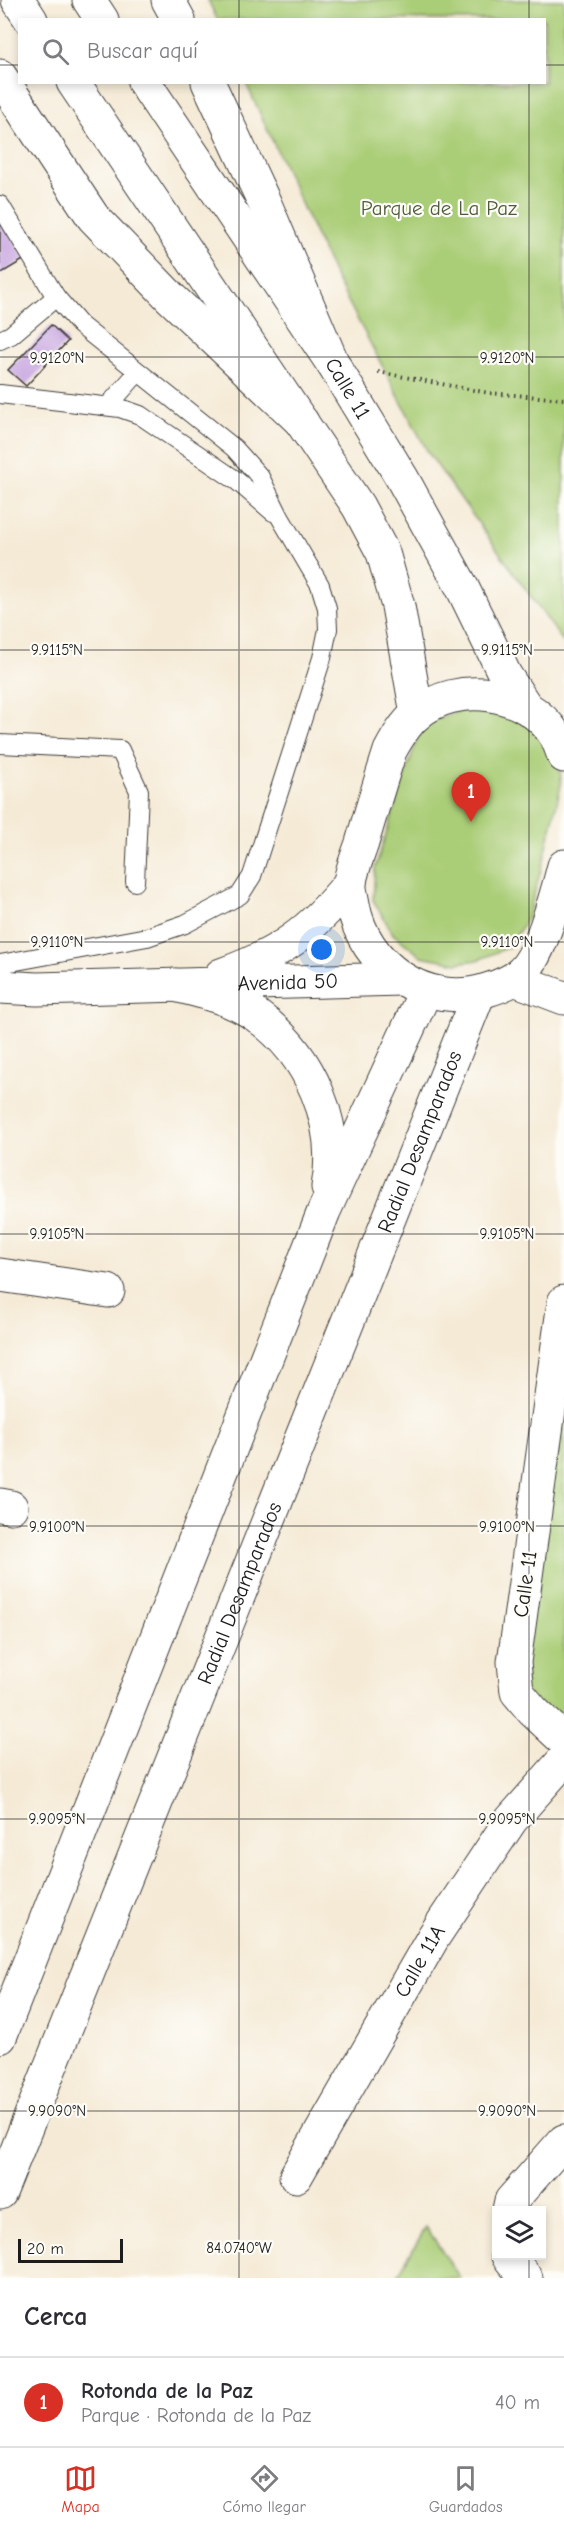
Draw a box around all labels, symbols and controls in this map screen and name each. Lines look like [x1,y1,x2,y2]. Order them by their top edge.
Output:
search box [18,18,546,84]
icon: search [39,35,72,68]
text: Buscar aquí [87,38,198,64]
park label: Parque de La Paz [361,196,517,220]
text: 9.9120°N [30,349,84,367]
text: 9.9120°N [480,349,534,367]
street label: Calle 11 [320,353,375,423]
text: 9.9115°N [31,641,83,659]
text: 9.9115°N [481,641,533,659]
pin: 1 [452,772,490,822]
text: 9.9110°N [31,933,83,951]
text: 9.9110°N [481,933,533,951]
your location [307,935,336,964]
street label: Avenida 50 [237,969,339,995]
street label: Radial Desamparados [373,1047,467,1236]
text: 9.9105°N [29,1225,85,1243]
text: 9.9105°N [479,1225,535,1243]
street label: Radial Desamparados [192,1499,287,1687]
text: 9.9100°N [29,1518,85,1536]
text: 9.9100°N [479,1518,535,1536]
street label: Calle 11 [508,1549,542,1619]
text: 9.9095°N [28,1810,86,1828]
text: 9.9095°N [478,1810,536,1828]
street label: Calle 11A [389,1920,450,2001]
text: 9.9090°N [28,2102,86,2120]
text: 9.9090°N [478,2102,536,2120]
map controls [492,2206,546,2260]
button: layers [492,2206,546,2260]
scale bar [18,2236,123,2264]
text: 84.0740°W [206,2239,272,2257]
text: 20 m [27,2240,64,2258]
text: Cerca [24,2302,88,2332]
text: Rotonda de la Paz [81,2378,253,2404]
text: 1 [40,2391,47,2414]
text: 40 m [495,2391,540,2414]
text: Parque · Rotonda de la Paz [81,2404,311,2427]
tab: Mapa [61,2462,100,2516]
tab: Cómo llegar [222,2462,306,2516]
tab: Guardados [429,2462,503,2516]

